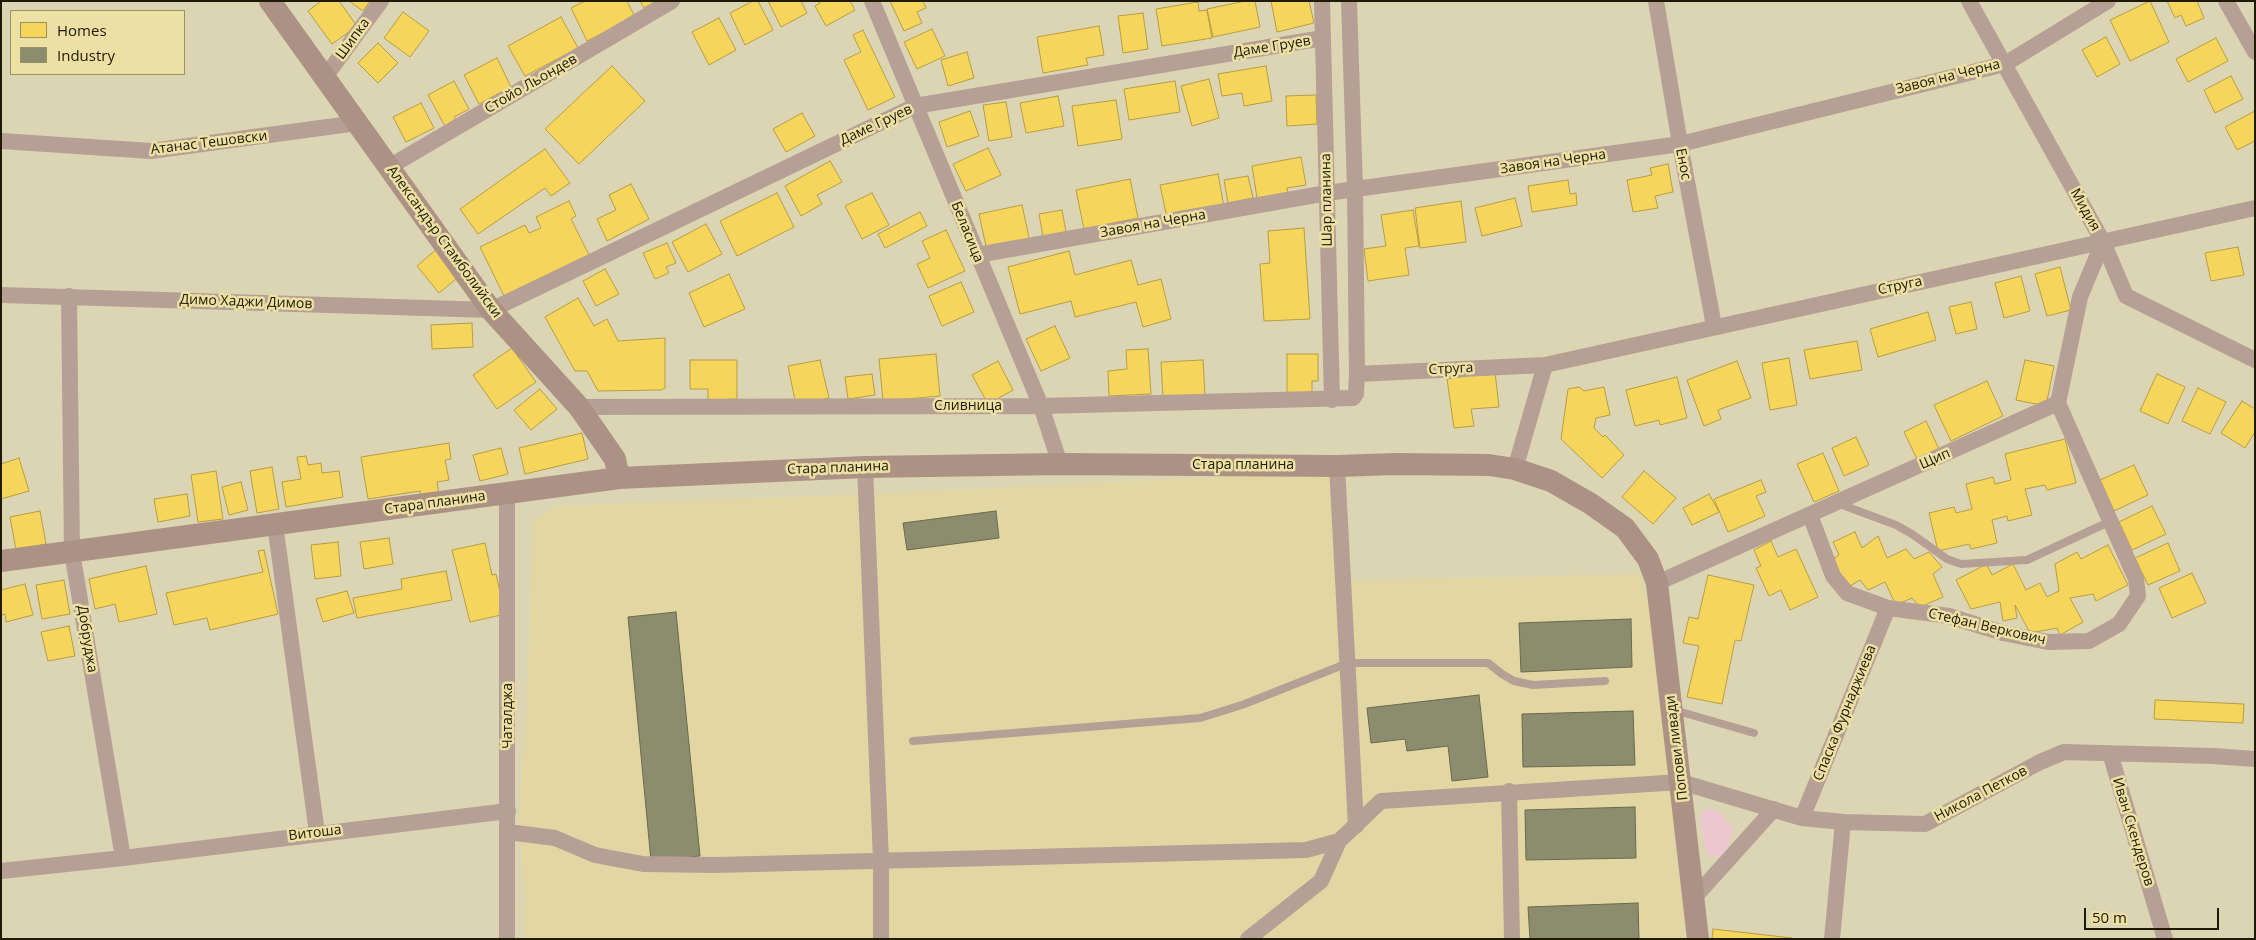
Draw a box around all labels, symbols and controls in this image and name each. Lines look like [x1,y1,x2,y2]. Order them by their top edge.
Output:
legend [10,10,185,75]
street label: Шипка [332,15,374,63]
text: Homes [57,20,107,40]
street label: Даме Груев [1232,33,1312,61]
text: Industry [57,45,115,65]
street label: Стойо Льондев [482,51,580,117]
street label: Завоя на Черна [1894,56,2002,98]
street label: Даме Груев [837,101,915,149]
street label: Атанас Тешовски [150,128,268,158]
street label: Завоя на Черна [1499,146,1607,178]
street label: Енос [1672,147,1694,181]
street label: Шар планина [1318,153,1336,247]
street label: Александър Стамболийски [383,163,505,321]
street label: Мидия [2066,186,2104,234]
street label: Беласица [947,199,987,265]
street label: Завоя на Черна [1099,206,1207,242]
street label: Струга [1876,273,1924,299]
street label: Димо Хаджи Димов [179,291,313,313]
street label: Струга [1428,359,1474,379]
street label: Сливница [934,398,1002,414]
street label: Щип [1917,445,1953,473]
street label: Стара планина [1192,457,1294,473]
street label: Стара планина [787,458,889,478]
street label: Стара планина [383,488,487,518]
street label: Добруджа [73,604,101,674]
street label: Стефан Веркович [1927,605,2047,649]
street label: Спаска Фурнаджиева [1810,643,1880,783]
street label: Чаталджа [500,683,516,749]
street label: Попови ливади [1662,694,1692,802]
street label: Никола Петков [1932,762,2030,826]
street label: Иван Скендеров [2108,776,2158,888]
street label: Витоша [288,821,342,845]
scale bar [2086,898,2221,930]
text: 50 m [2092,907,2127,927]

